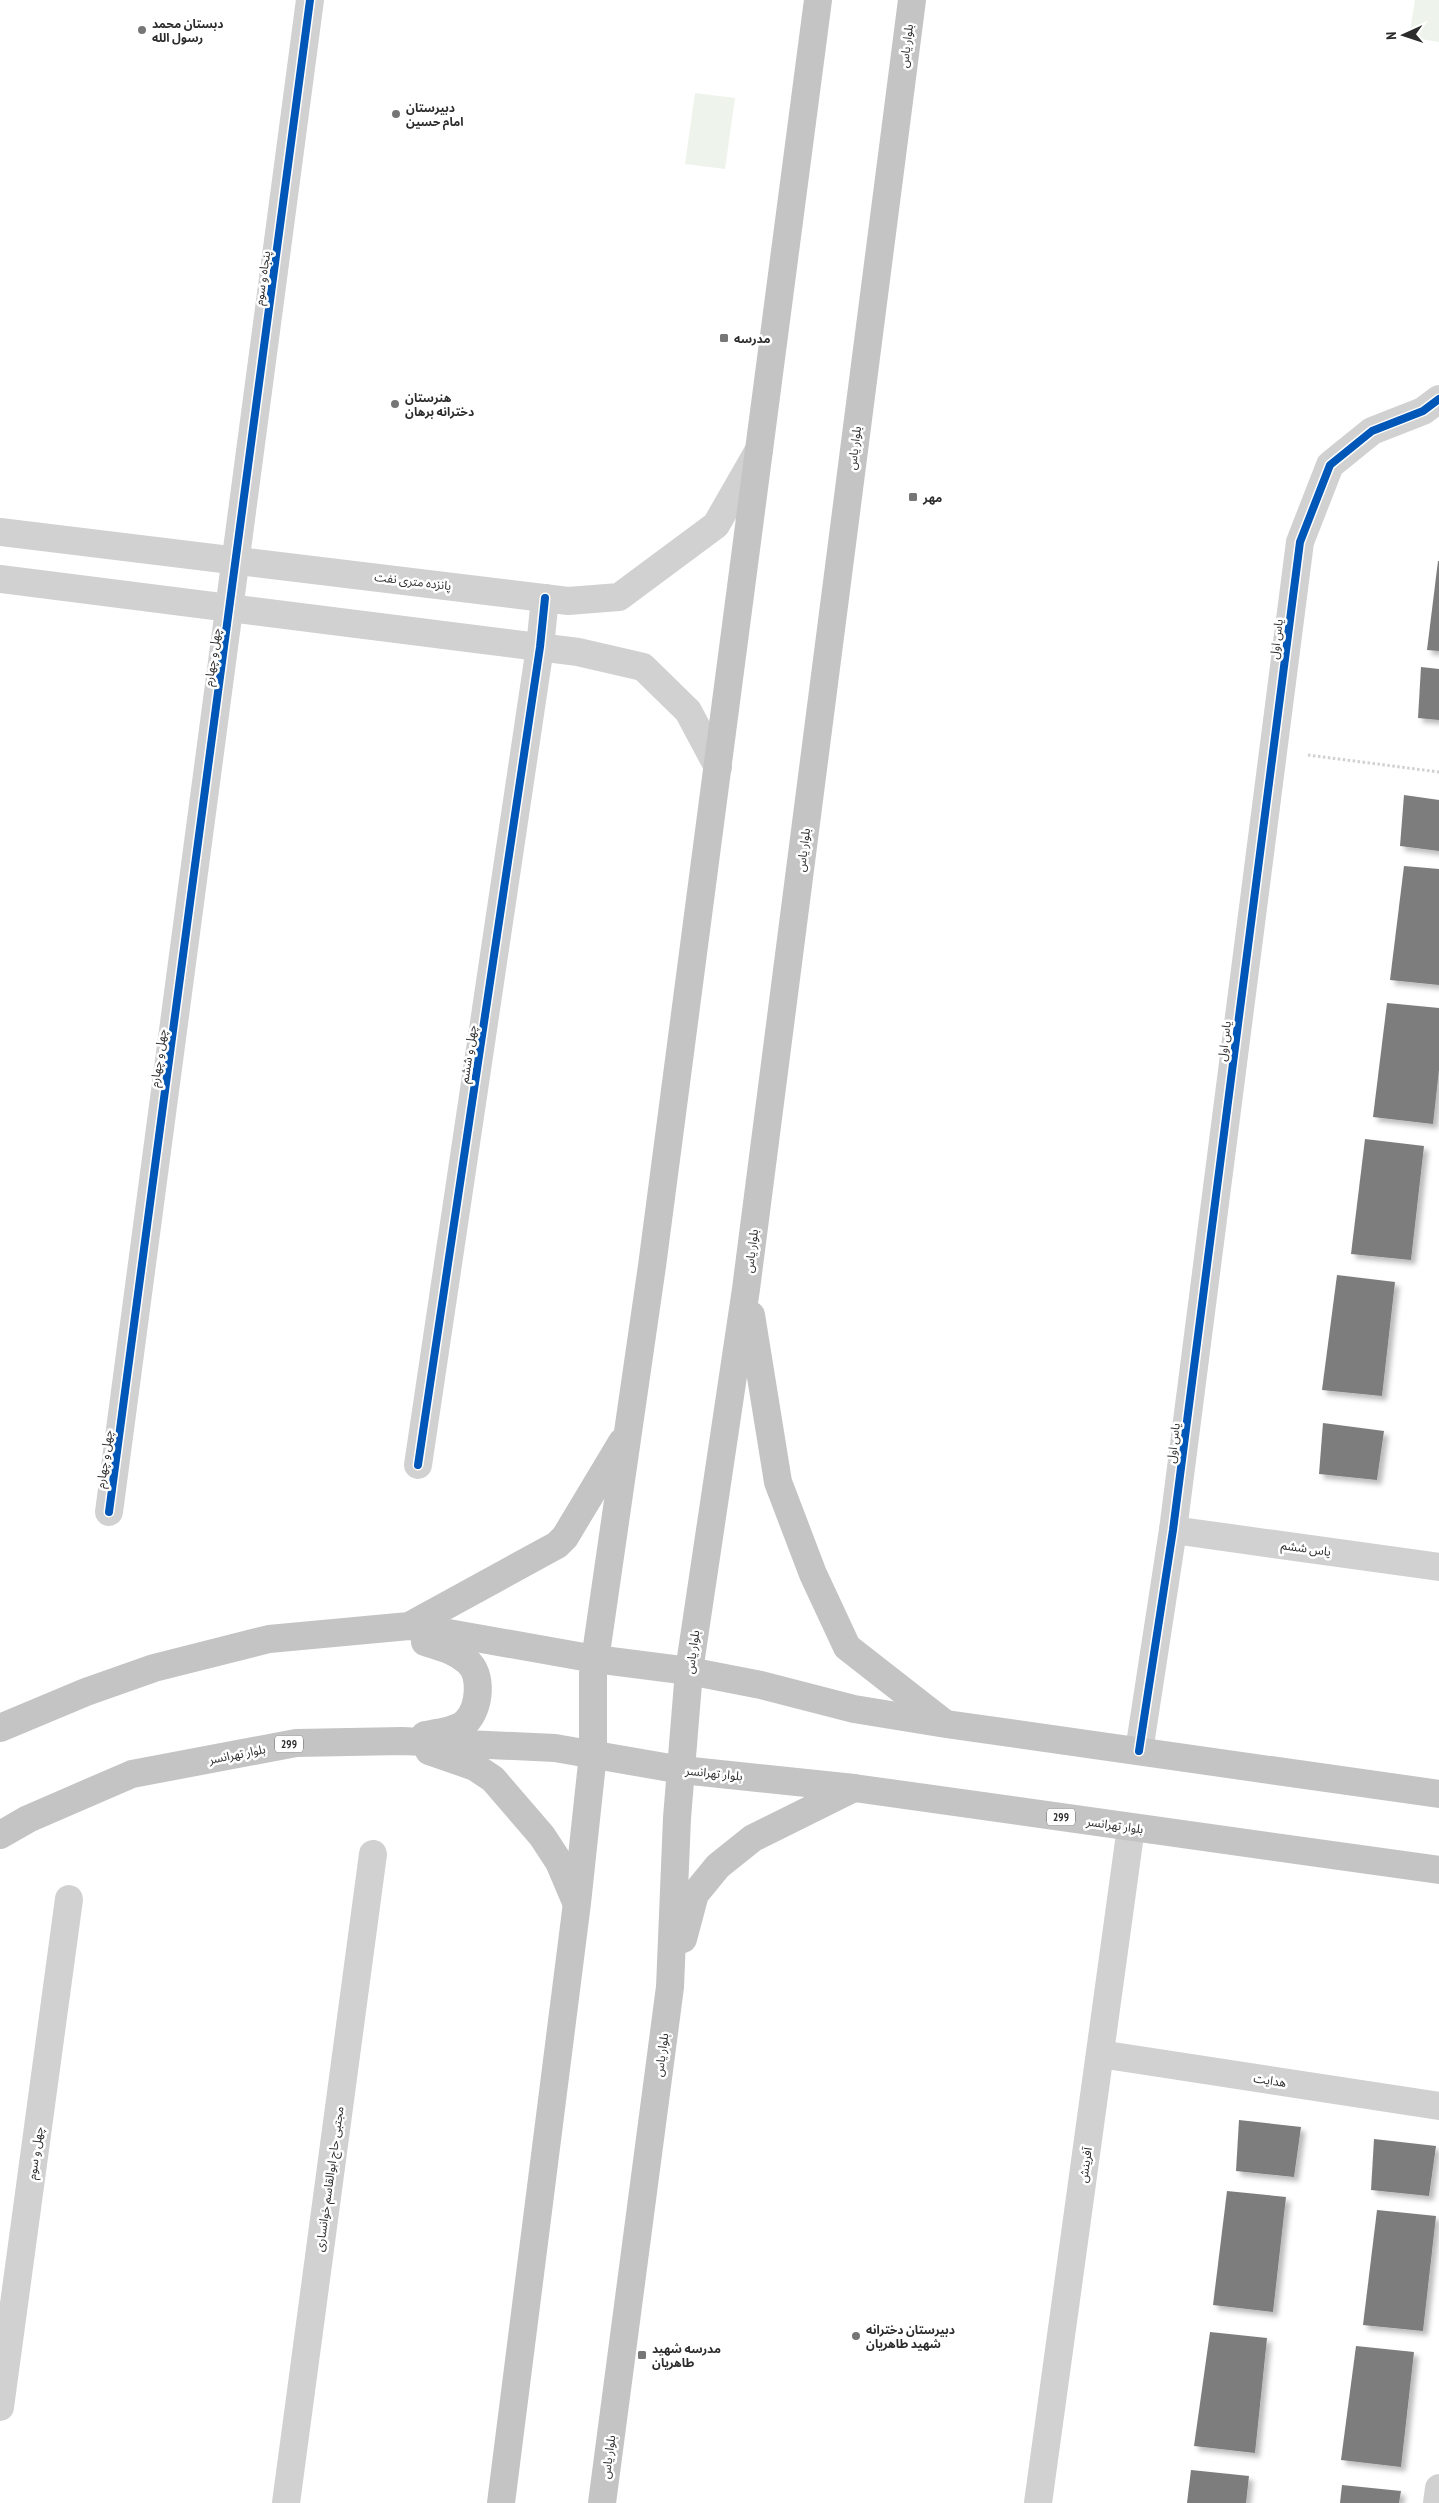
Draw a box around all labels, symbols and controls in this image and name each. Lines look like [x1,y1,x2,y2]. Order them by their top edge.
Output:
north arrow [1379,10,1429,60]
place label: دبستان محمد رسول الله [152,16,224,45]
street label: بلوار یاس [896,23,916,69]
marker: دبستان محمد رسول الله [136,24,148,36]
text: N [1382,31,1400,40]
place label: دبیرستان امام حسین [406,100,463,131]
marker: دبیرستان امام حسین [390,108,402,120]
street label: پنجاه و سوم [251,250,275,307]
place label: مدرسه [734,331,770,346]
marker: مدرسه [718,332,730,344]
place label: هنرستان دخترانه برهان [405,390,474,419]
marker: هنرستان دخترانه برهان [389,398,401,410]
street label: بلوار یاس [844,425,864,471]
place label: مهر [922,490,942,505]
marker: مهر [907,491,919,503]
street label: پانزده متری نفت [374,569,452,594]
street label: یاس اول [1266,618,1286,660]
street label: چهل و چهارم [200,627,225,687]
street label: بلوار یاس [793,827,813,873]
street label: یاس اول [1214,1020,1234,1062]
street label: چهل و ششم [456,1024,481,1084]
street label: چهل و چهارم [146,1028,171,1088]
street label: بلوار یاس [741,1228,761,1274]
street label: یاس اول [1163,1422,1183,1464]
street label: چهل و چهارم [92,1429,117,1489]
street label: یاس ششم [1280,1537,1332,1561]
street label: بلوار یاس [682,1629,703,1675]
road number: 299 [275,1736,303,1752]
street label: بلوار تهرانسر [206,1741,267,1767]
street label: بلوار تهرانسر [684,1762,743,1783]
road number: 299 [1047,1808,1075,1825]
street label: بلوار تهرانسر [1085,1813,1144,1836]
street label: بلوار یاس [651,2032,672,2078]
street label: هدایت [1253,2070,1287,2090]
street label: مجتبی حاج ابوالقاسم خوانساری [311,2105,349,2253]
street label: چهل و سوم [24,2126,48,2181]
street label: آفرینش [1075,2146,1095,2184]
place label: دبیرستان دخترانه شهید طاهریان [866,2322,955,2351]
marker: دبیرستان دخترانه شهید طاهریان [850,2330,862,2342]
place label: مدرسه شهید طاهریان [652,2341,721,2370]
marker: مدرسه شهید طاهریان [636,2349,648,2361]
street label: بلوار یاس [598,2434,619,2480]

